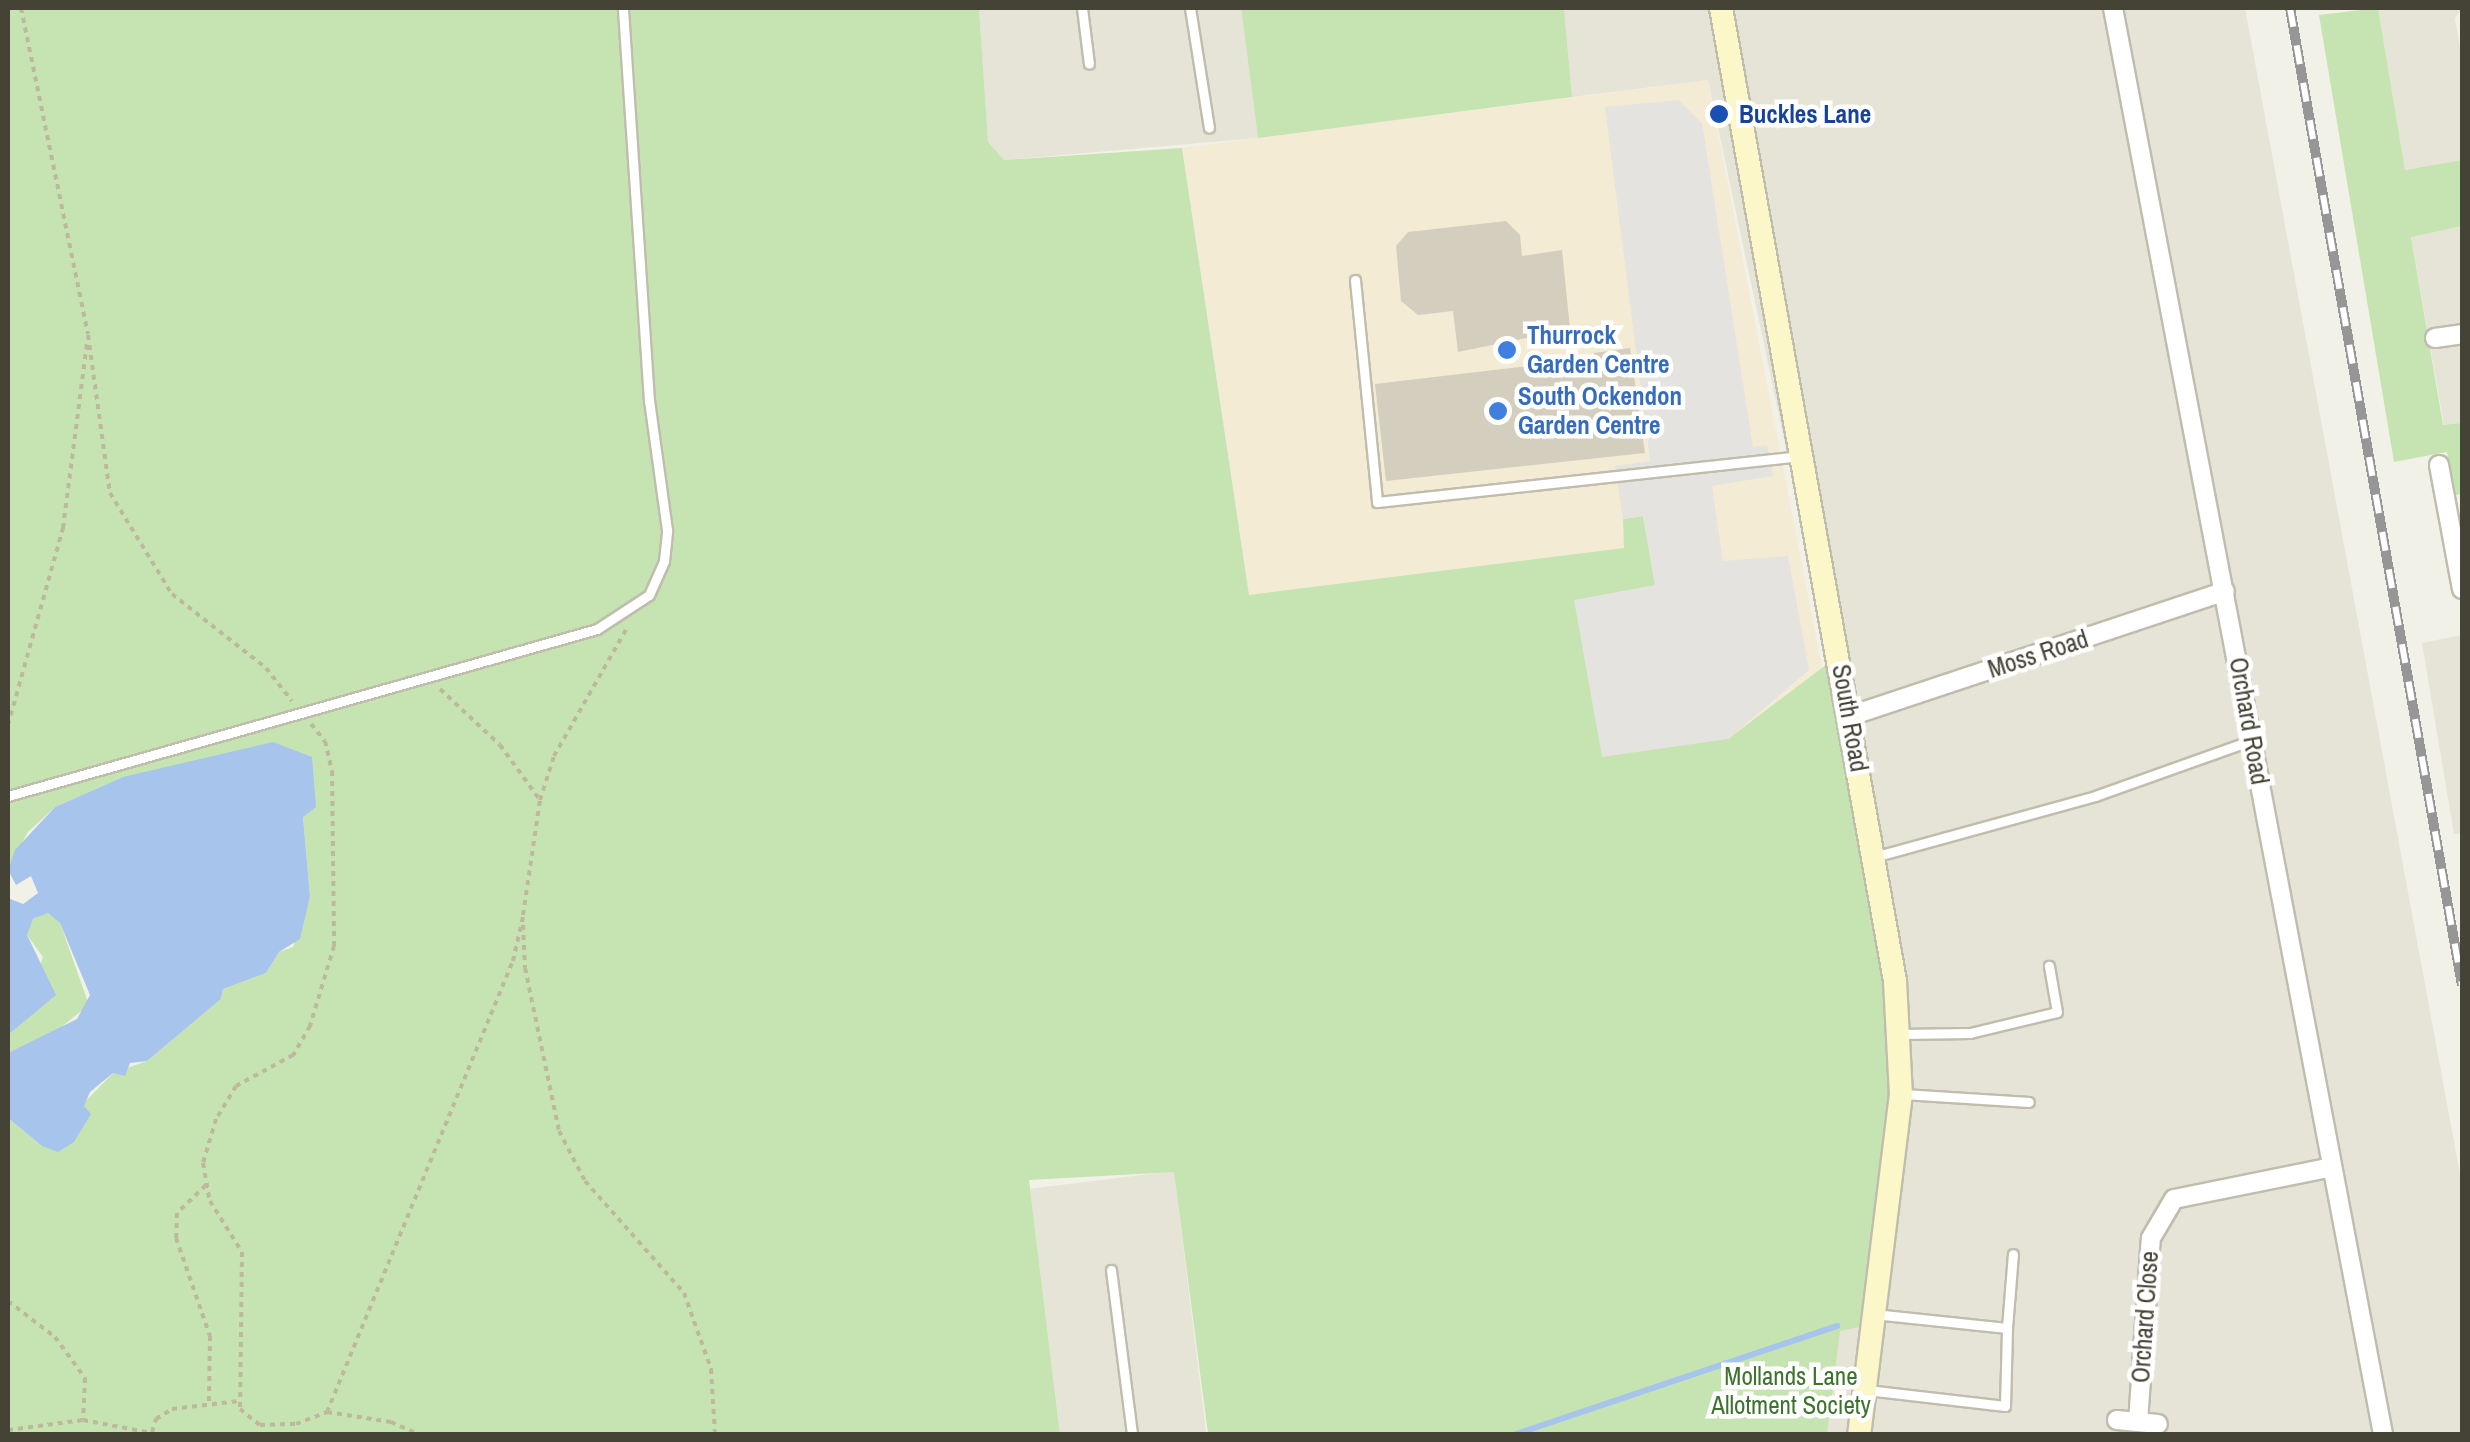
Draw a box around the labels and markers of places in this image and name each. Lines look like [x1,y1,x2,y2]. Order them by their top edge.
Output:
place label: Buckles Lane [1739,99,1871,129]
marker: Buckles Lane [1708,103,1730,125]
place label: Thurrock Garden Centre [1527,321,1669,380]
marker: Thurrock Garden Centre [1496,339,1518,361]
place label: South Ockendon Garden Centre [1518,382,1682,441]
marker: South Ockendon Garden Centre [1487,400,1509,422]

